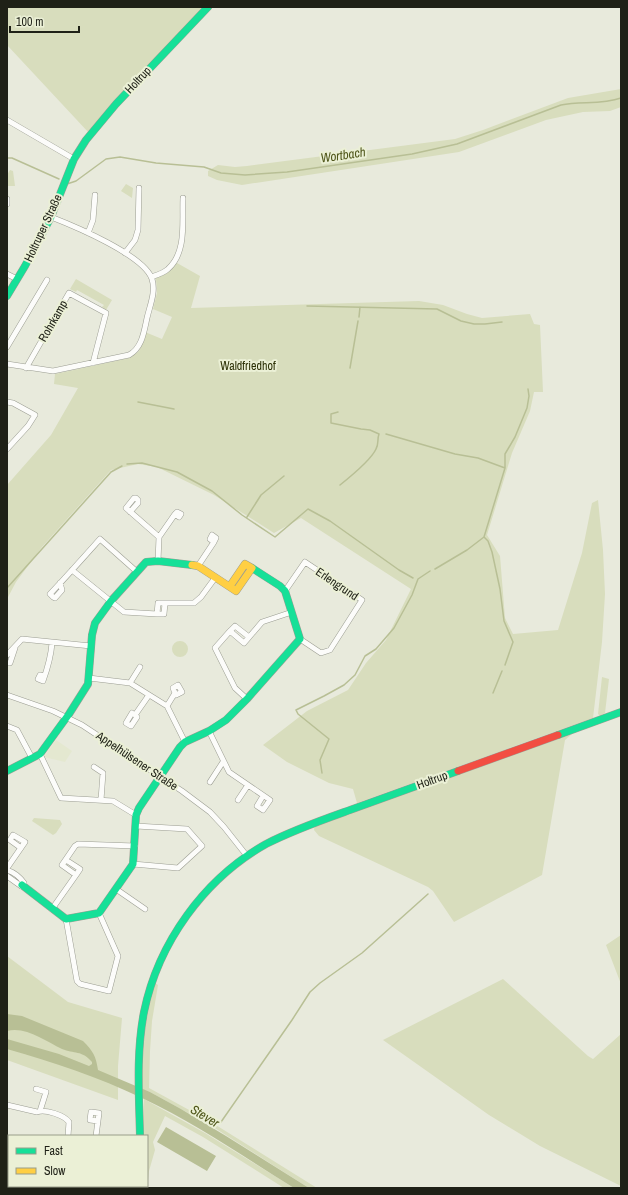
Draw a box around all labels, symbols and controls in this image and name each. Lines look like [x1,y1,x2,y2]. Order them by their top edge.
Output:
scale bar [10,8,79,34]
text: 100 m [16,14,43,30]
street label: Holtrup [121,63,155,97]
water label: Wortbach [319,143,367,167]
street label: Holtruper Straße [20,192,66,264]
street label: Rohrkamp [35,297,71,345]
park label: Waldfriedhof [220,358,276,374]
street label: Erlengrund [313,564,361,604]
street label: Appelhülsener Straße [92,727,181,794]
street label: Holtrup [414,767,450,793]
water label: Stever [187,1101,223,1131]
legend [8,1135,148,1187]
text: Fast [44,1143,63,1159]
text: Slow [44,1163,66,1179]

